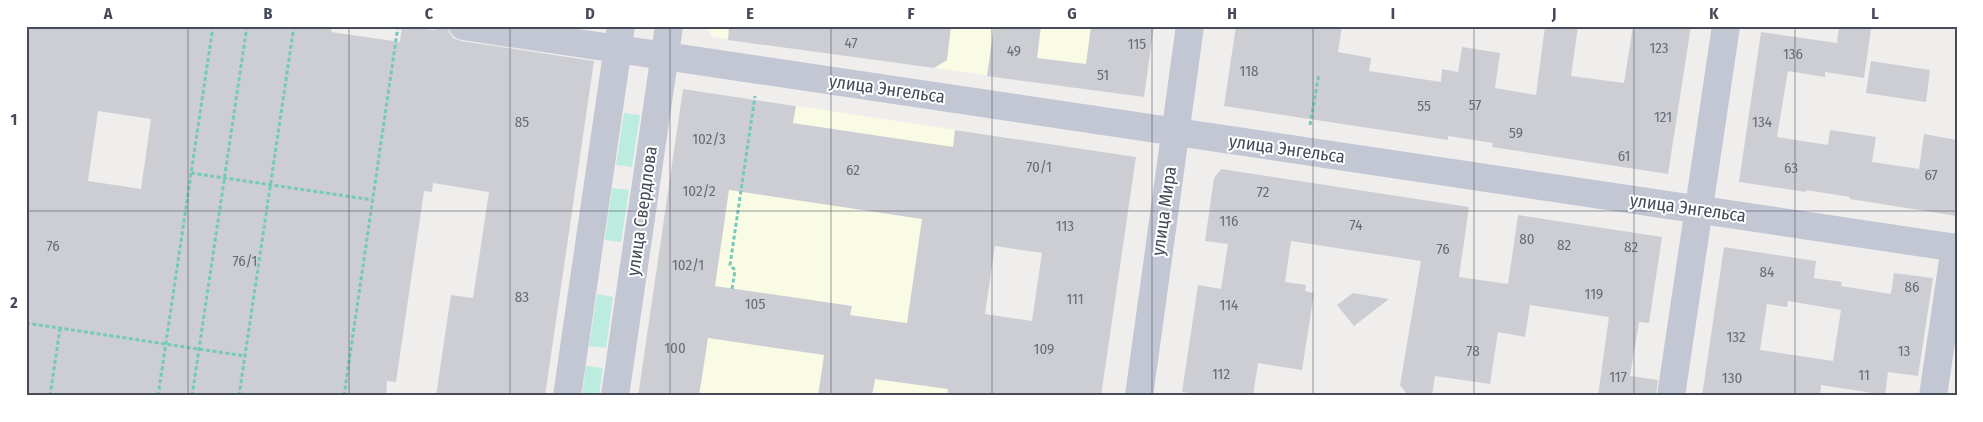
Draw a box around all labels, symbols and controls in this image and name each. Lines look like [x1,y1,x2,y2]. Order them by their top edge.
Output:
text: A [103,4,113,23]
text: B [264,4,273,23]
text: C [425,4,434,23]
text: D [585,4,595,23]
text: E [746,4,754,23]
text: F [907,4,915,23]
text: G [1067,4,1077,23]
text: H [1227,4,1237,23]
text: I [1391,4,1395,23]
text: J [1551,4,1556,23]
text: K [1709,4,1719,23]
text: L [1871,4,1879,23]
house number: 47 [844,34,858,52]
house number: 115 [1128,35,1146,53]
house number: 123 [1649,39,1669,57]
house number: 49 [1007,42,1021,60]
house number: 136 [1783,45,1803,63]
house number: 118 [1240,62,1259,80]
house number: 51 [1097,66,1109,84]
street label: улица Энгельса [828,70,947,108]
house number: 57 [1469,96,1481,114]
house number: 55 [1417,97,1431,115]
house number: 121 [1654,108,1672,126]
text: 1 [11,110,17,129]
house number: 85 [515,113,529,131]
house number: 134 [1752,113,1772,131]
house number: 59 [1509,124,1523,142]
house number: 102/3 [692,130,726,148]
street label: улица Энгельса [1228,130,1347,168]
street label: улица Свердлова [622,144,662,277]
house number: 61 [1618,147,1630,165]
house number: 70/1 [1026,158,1052,176]
house number: 63 [1784,159,1798,177]
house number: 62 [846,161,860,179]
street label: улица Мира [1147,165,1181,257]
house number: 67 [1924,166,1938,184]
house number: 102/2 [682,182,716,200]
house number: 72 [1257,183,1270,201]
street label: улица Энгельса [1629,189,1748,227]
house number: 116 [1220,212,1238,230]
house number: 74 [1350,216,1362,234]
house number: 113 [1056,217,1074,235]
house number: 80 [1519,230,1535,248]
house number: 82 [1557,236,1571,254]
house number: 76 [46,237,60,255]
house number: 82 [1624,238,1638,256]
house number: 76 [1436,240,1450,258]
house number: 76/1 [233,252,257,270]
house number: 102/1 [672,256,704,274]
house number: 84 [1760,263,1774,281]
house number: 86 [1905,278,1919,296]
house number: 119 [1585,285,1603,303]
house number: 83 [515,288,529,306]
house number: 111 [1066,290,1084,308]
text: 2 [9,293,18,312]
house number: 105 [745,295,765,313]
house number: 114 [1220,296,1238,314]
house number: 132 [1726,328,1746,346]
house number: 100 [664,339,686,357]
house number: 109 [1034,340,1054,358]
house number: 78 [1466,342,1480,360]
house number: 13 [1898,342,1911,360]
house number: 112 [1212,365,1230,383]
house number: 11 [1858,366,1870,384]
house number: 117 [1609,368,1627,386]
house number: 130 [1722,369,1742,387]

